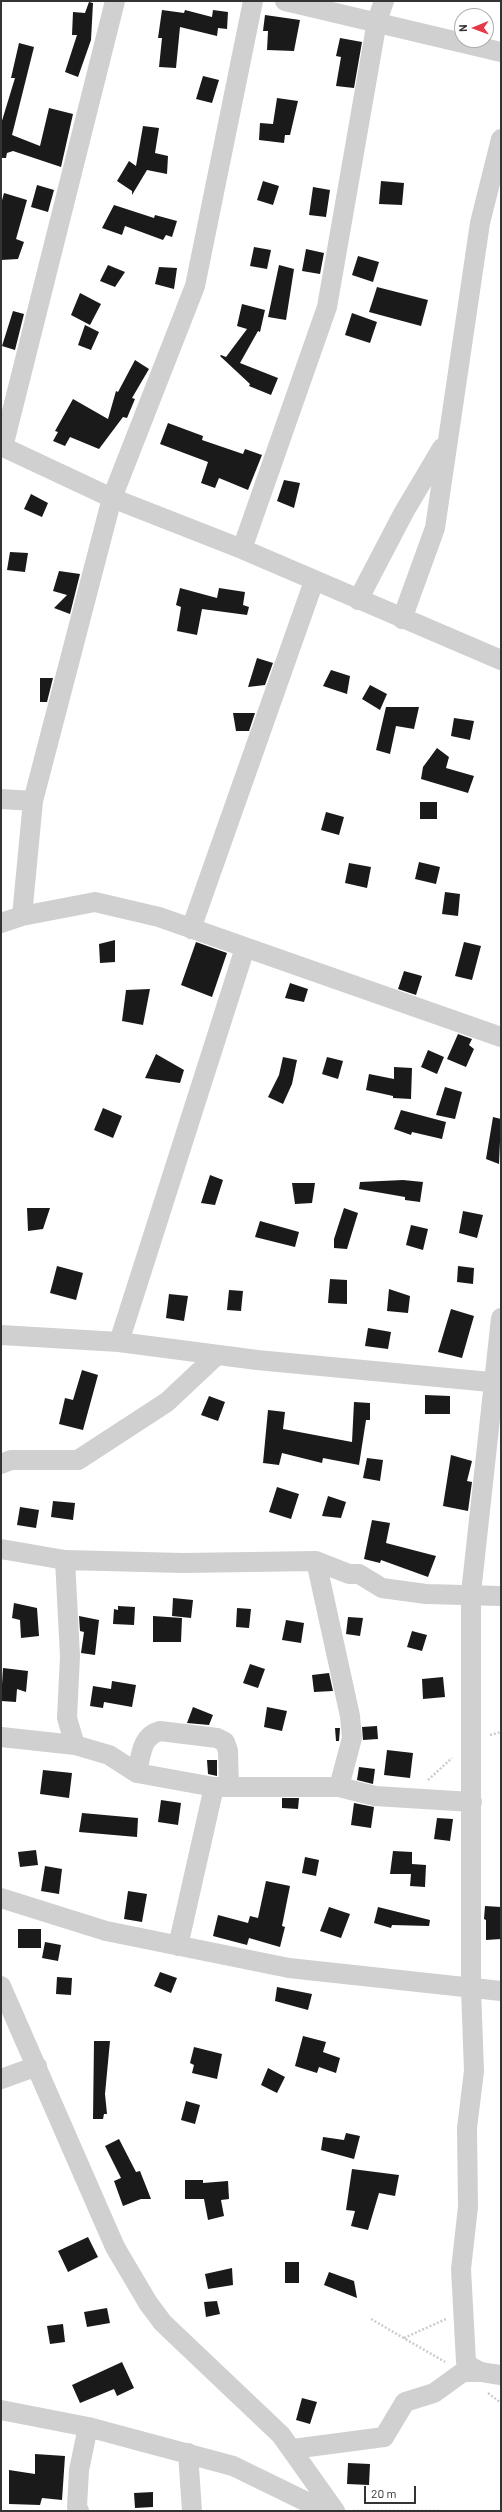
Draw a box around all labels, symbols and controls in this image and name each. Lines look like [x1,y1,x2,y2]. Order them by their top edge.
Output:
north arrow [454,8,494,48]
text: N [456,24,469,32]
scale bar [366,2478,418,2504]
text: 20 m [371,2486,397,2500]

